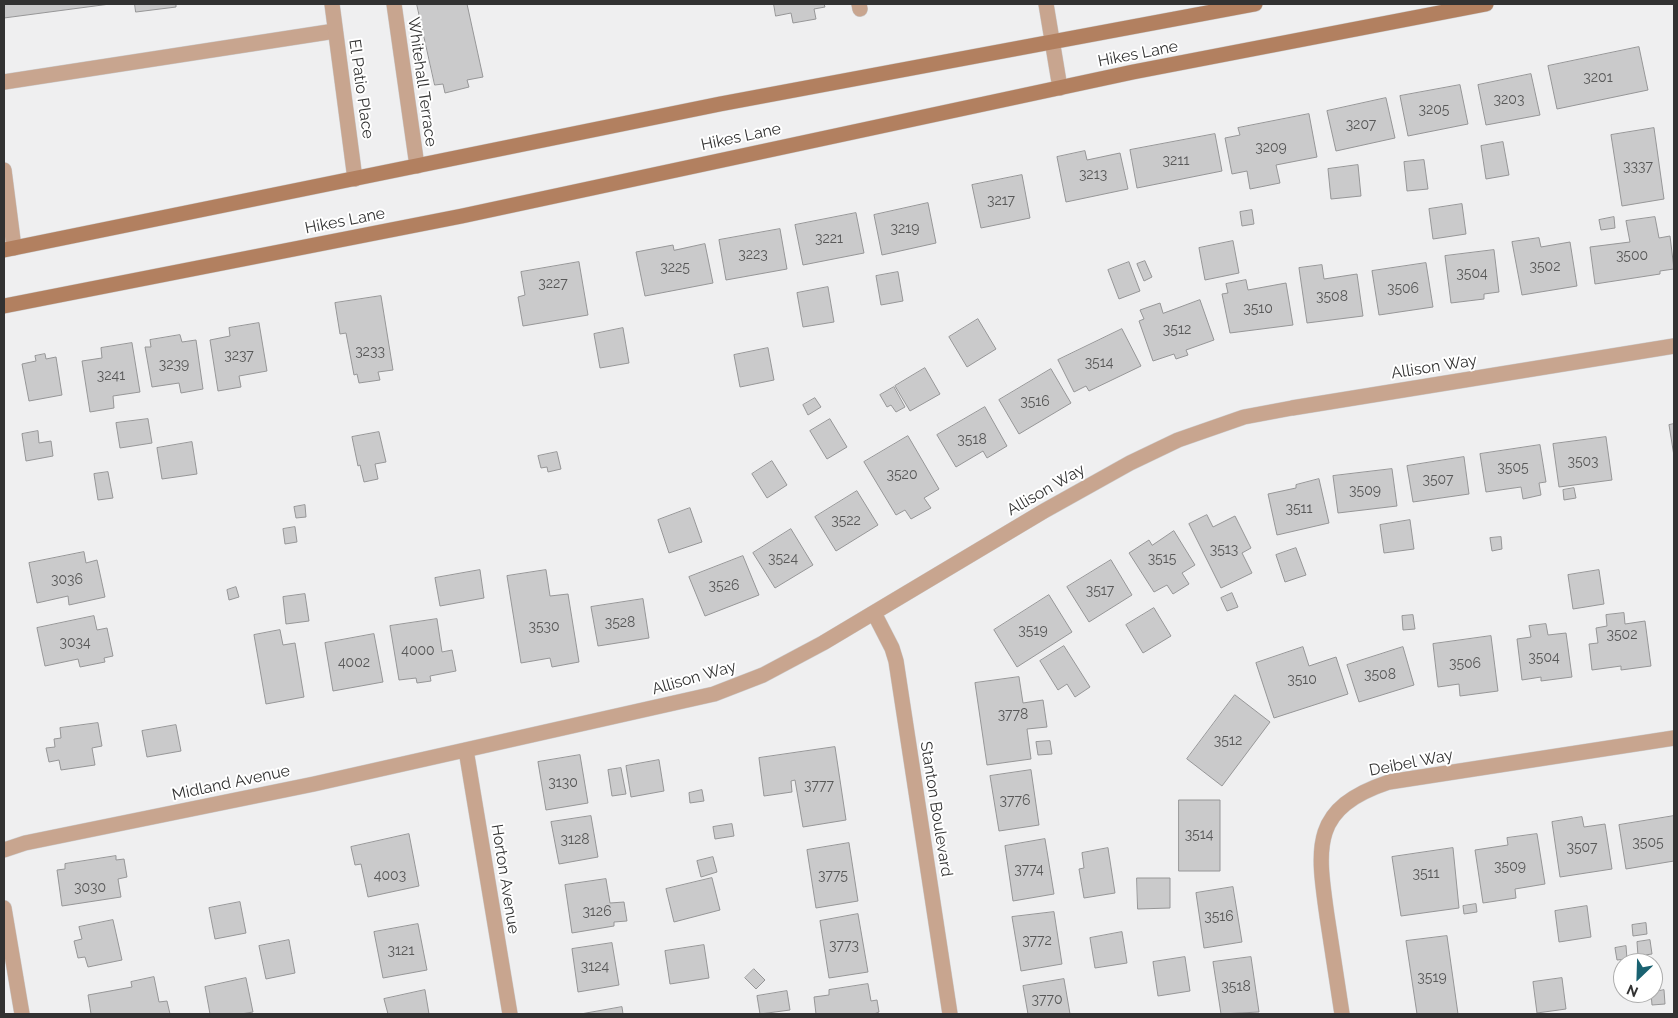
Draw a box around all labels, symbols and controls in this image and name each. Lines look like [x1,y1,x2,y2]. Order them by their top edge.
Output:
street label: Whitehall Terrace [403,16,441,148]
street label: Hikes Lane [1096,37,1180,71]
street label: El Patio Place [345,38,377,140]
house number: 3201 [1583,70,1613,86]
house number: 3203 [1494,92,1524,108]
house number: 3205 [1419,102,1449,118]
house number: 3207 [1346,117,1376,133]
street label: Hikes Lane [699,119,783,155]
house number: 3209 [1255,140,1287,156]
house number: 3211 [1163,153,1189,169]
house number: 3337 [1623,159,1653,175]
house number: 3213 [1079,167,1107,183]
house number: 3217 [987,193,1015,209]
street label: Hikes Lane [303,204,387,238]
house number: 3219 [891,221,919,237]
house number: 3221 [815,231,843,247]
house number: 3223 [738,247,768,263]
house number: 3500 [1616,248,1648,264]
house number: 3502 [1530,259,1560,275]
house number: 3225 [660,260,690,276]
house number: 3504 [1456,266,1488,282]
house number: 3227 [538,276,568,292]
house number: 3506 [1387,281,1419,297]
house number: 3508 [1316,289,1348,305]
house number: 3510 [1243,301,1273,317]
house number: 3512 [1163,322,1191,338]
house number: 3233 [355,344,385,360]
house number: 3237 [224,348,254,364]
street label: Allison Way [1390,351,1478,383]
house number: 3514 [1085,355,1113,371]
house number: 3239 [159,357,189,373]
house number: 3241 [97,368,125,384]
house number: 3516 [1020,394,1050,410]
house number: 3518 [957,432,987,448]
house number: 3503 [1567,454,1599,470]
street label: Allison Way [1004,460,1088,520]
house number: 3505 [1497,460,1529,476]
house number: 3520 [887,467,917,483]
house number: 3507 [1422,472,1454,488]
house number: 3509 [1349,483,1381,499]
house number: 3511 [1285,501,1313,517]
house number: 3522 [831,513,861,529]
house number: 3513 [1210,542,1238,558]
house number: 3524 [768,551,798,567]
house number: 3515 [1148,551,1176,567]
house number: 3036 [51,572,83,588]
house number: 3526 [709,578,739,594]
house number: 3517 [1086,583,1114,599]
house number: 3528 [605,615,635,631]
house number: 3530 [528,619,560,635]
house number: 3519 [1018,623,1048,639]
house number: 3502 [1607,627,1637,643]
house number: 3034 [59,635,91,651]
house number: 4000 [401,643,435,659]
house number: 3504 [1528,650,1560,666]
house number: 4002 [338,655,370,671]
house number: 3506 [1449,656,1481,672]
street label: Allison Way [650,657,738,699]
house number: 3508 [1364,667,1396,683]
house number: 3510 [1287,672,1317,688]
house number: 3778 [998,707,1028,723]
house number: 3512 [1214,733,1242,749]
street label: Stanton Boulevard [916,740,956,878]
street label: Deibel Way [1367,745,1455,781]
street label: Midland Avenue [170,761,292,805]
house number: 3130 [548,775,578,791]
house number: 3777 [804,778,834,794]
house number: 3776 [1000,793,1030,809]
street label: Horton Avenue [487,823,523,935]
house number: 3514 [1185,827,1213,843]
house number: 3128 [560,832,590,848]
house number: 3505 [1632,835,1664,851]
house number: 3507 [1566,840,1598,856]
house number: 3509 [1494,859,1526,875]
house number: 3774 [1014,862,1044,878]
house number: 3511 [1412,866,1440,882]
house number: 4003 [374,868,406,884]
house number: 3775 [818,868,848,884]
house number: 3030 [74,880,106,896]
house number: 3126 [582,904,612,920]
house number: 3516 [1204,909,1234,925]
house number: 3772 [1022,933,1052,949]
house number: 3773 [829,938,859,954]
house number: 3121 [388,943,414,959]
north arrow [1613,953,1663,1003]
house number: 3124 [581,959,609,975]
house number: 3519 [1417,970,1447,986]
house number: 3518 [1221,979,1251,995]
text: N [1624,981,1640,1000]
house number: 3770 [1032,992,1062,1008]

